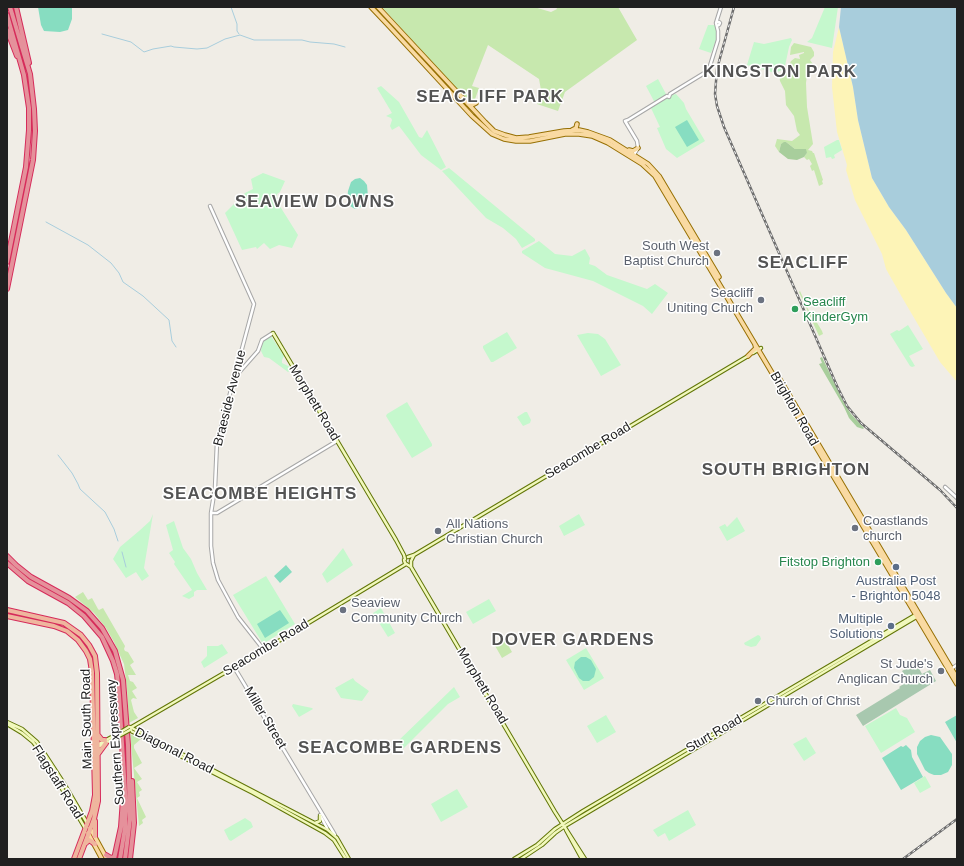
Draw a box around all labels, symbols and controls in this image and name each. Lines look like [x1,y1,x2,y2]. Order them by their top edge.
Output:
district label: KINGSTON PARK [703,62,857,82]
district label: SEACLIFF PARK [416,87,564,107]
district label: SEAVIEW DOWNS [235,192,395,212]
place label: South West Baptist Church [624,238,709,269]
marker: South West Baptist Church [712,248,722,258]
district label: SEACLIFF [757,253,849,273]
place label: Seacliff Uniting Church [667,285,753,316]
place label: Seacliff KinderGym [803,294,868,325]
marker: Seacliff Uniting Church [756,295,766,305]
marker: Seacliff KinderGym [790,304,800,314]
street label: Braeside Avenue [210,348,250,448]
street label: Morphett Road [285,362,343,444]
street label: Brighton Road [766,369,822,449]
street label: Seacombe Road [542,419,634,483]
district label: SOUTH BRIGHTON [702,460,870,480]
district label: SEACOMBE HEIGHTS [163,484,357,504]
place label: Coastlands church [863,513,928,544]
place label: All Nations Christian Church [446,516,543,547]
marker: Coastlands church [850,523,860,533]
marker: All Nations Christian Church [433,526,443,536]
place label: Fitstop Brighton [779,554,870,570]
marker: Fitstop Brighton [873,557,883,567]
marker: Australia Post - Brighton 5048 [891,562,901,572]
place label: Australia Post - Brighton 5048 [852,573,940,604]
place label: Seaview Community Church [351,595,462,626]
marker: Seaview Community Church [338,605,348,615]
place label: Multiple Solutions [830,611,883,642]
street label: Seacombe Road [220,616,312,680]
marker: Multiple Solutions [886,621,896,631]
district label: DOVER GARDENS [491,630,655,650]
street label: Morphett Road [453,645,511,727]
place label: St Jude's Anglican Church [838,656,933,687]
marker: St Jude's Anglican Church [936,666,946,676]
street label: Main South Road [78,669,96,769]
street label: Southern Expressway [104,678,128,806]
street label: Miller Street [240,684,290,752]
place label: Church of Christ [766,693,860,709]
marker: Church of Christ [753,696,763,706]
street label: Sturt Road [683,712,745,756]
street label: Diagonal Road [132,725,216,777]
district label: SEACOMBE GARDENS [298,738,502,758]
street label: Flagstaff Road [28,742,86,822]

